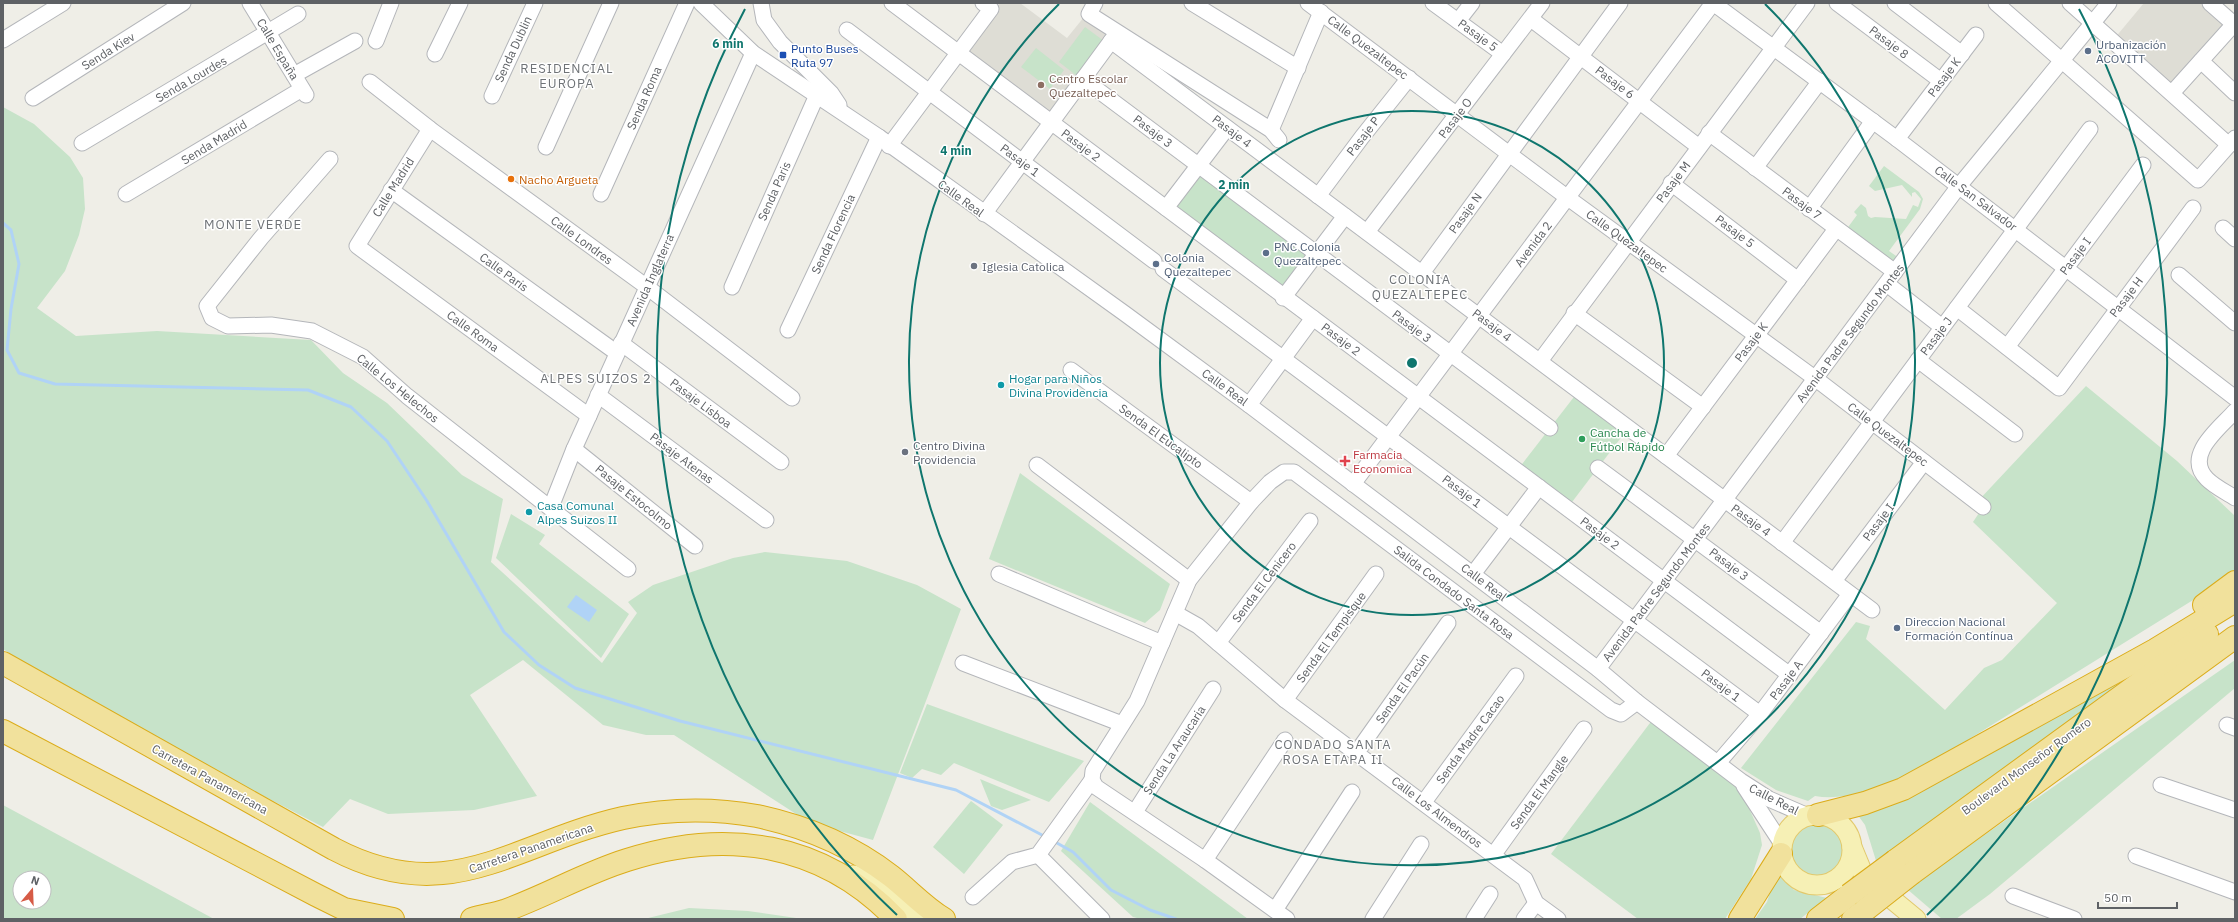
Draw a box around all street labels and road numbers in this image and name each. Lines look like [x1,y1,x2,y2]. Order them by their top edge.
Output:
street label: Calle Quezaltepec [1325,12,1411,82]
street label: Senda Dublin [491,13,535,85]
street label: Calle España [254,15,303,83]
street label: Pasaje 5 [1455,16,1501,54]
street label: Pasaje 8 [1866,22,1912,62]
street label: Senda Kiev [79,29,137,73]
street label: Senda Lourdes [153,52,229,105]
street label: Pasaje K [1924,54,1964,100]
street label: Pasaje 6 [1592,62,1638,102]
street label: Senda Roma [623,63,665,132]
street label: Pasaje O [1435,95,1475,141]
street label: Pasaje 3 [1130,111,1176,151]
street label: Pasaje 4 [1209,111,1255,151]
street label: Pasaje P [1343,113,1383,159]
street label: Senda Madrid [178,116,250,168]
street label: Pasaje 2 [1058,125,1104,165]
street label: Pasaje 1 [997,140,1043,180]
street label: Calle Madrid [369,155,417,219]
street label: Pasaje M [1653,158,1693,206]
street label: Senda Paris [754,159,794,223]
street label: Calle San Salvador [1932,162,2021,234]
street label: Calle Real [935,176,987,220]
street label: Pasaje 7 [1779,183,1825,223]
street label: Pasaje N [1445,190,1485,236]
street label: Senda Florencia [808,191,858,276]
street label: Calle Quezaltepec [1583,206,1671,276]
street label: Pasaje 5 [1712,211,1758,251]
street label: Calle Londres [548,213,616,268]
street label: Avenida 2 [1511,218,1555,270]
street label: Avenida Inglaterra [623,231,677,328]
street label: Pasaje I [2056,234,2094,278]
street label: Calle Paris [477,249,531,295]
street label: Avenida Padre Segundo Montes [1793,260,1907,405]
street label: Pasaje H [2106,274,2146,320]
street label: Pasaje 4 [1469,305,1515,345]
street label: Pasaje 3 [1389,306,1435,346]
street label: Calle Roma [444,307,502,355]
street label: Pasaje J [1917,314,1955,358]
street label: Pasaje 2 [1318,319,1364,359]
street label: Pasaje K [1731,319,1771,365]
street label: Calle Los Helechos [354,350,442,426]
street label: Calle Real [1199,365,1251,409]
street label: Pasaje Lisboa [667,375,735,431]
street label: Calle Quezaltepec [1845,399,1931,469]
street label: Senda El Eucalipto [1116,401,1206,472]
street label: Pasaje Atenas [647,429,717,487]
street label: Pasaje Estocolmo [592,461,676,533]
street label: Pasaje 1 [1439,471,1485,511]
street label: Pasaje I [1859,500,1897,544]
street label: Pasaje 4 [1728,501,1774,539]
street label: Pasaje 2 [1577,513,1623,553]
street label: Avenida Padre Segundo Montes [1599,519,1713,664]
street label: Senda El Cenicero [1229,538,1299,625]
street label: Salida Condado Santa Rosa [1391,542,1518,643]
street label: Pasaje 3 [1706,544,1752,584]
street label: Calle Real [1458,560,1510,604]
street label: Senda El Tempisque [1293,588,1369,685]
street label: Senda El Pacún [1372,650,1432,726]
street label: Pasaje A [1766,657,1806,703]
street label: Pasaje 1 [1698,665,1744,705]
street label: Senda Madre Cacao [1433,691,1508,786]
street label: Senda La Araucaria [1140,702,1209,797]
street label: Boulevard Monseñor Romero [1958,714,2094,818]
street label: Carretera Panamericana [149,741,271,817]
street label: Senda El Mangle [1507,751,1571,832]
street label: Calle Los Almendros [1389,773,1485,851]
street label: Calle Real [1747,780,1801,818]
street label: Carretera Panamericana [467,819,596,876]

